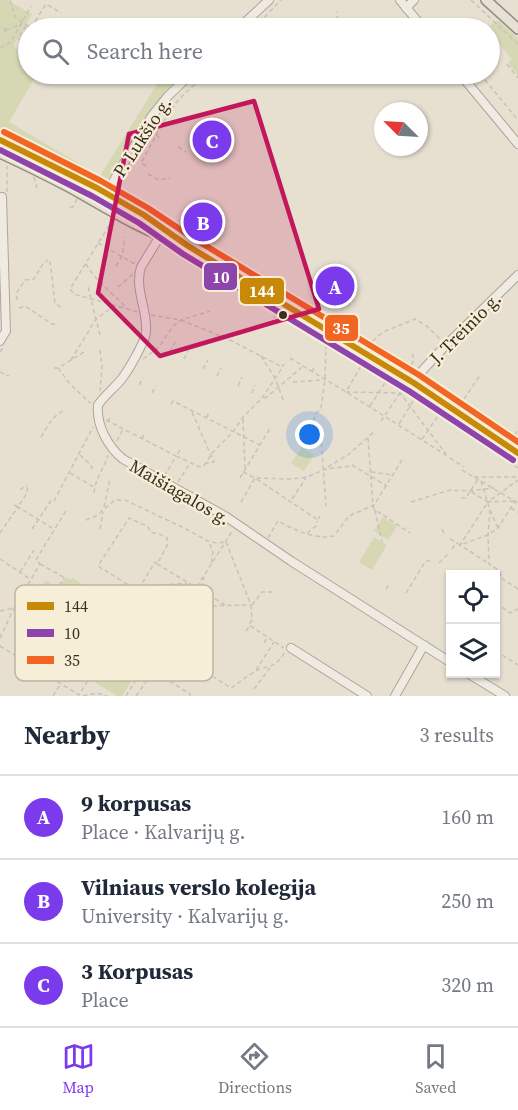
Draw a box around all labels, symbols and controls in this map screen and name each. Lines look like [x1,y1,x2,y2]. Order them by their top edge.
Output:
search box [18,18,500,84]
icon: search [39,35,72,68]
text: Search here [87,36,203,66]
street label: P. Lukšio g. [107,92,177,182]
north arrow [374,102,428,156]
pin: C [192,118,232,162]
pin: B [184,200,222,244]
line badge: 10 [203,262,238,291]
pin: A [316,264,354,308]
text: 10 [212,266,230,288]
line badge: 144 [239,277,285,305]
text: 144 [249,280,275,302]
street label: J. Treinio g. [423,286,507,370]
unlabelled marker [277,309,289,321]
line badge: 35 [324,314,359,342]
text: 35 [332,317,350,339]
your location [295,420,324,449]
street label: Maišiagalos g. [125,453,235,531]
map controls [446,570,500,678]
button: locate [446,570,500,624]
legend [15,585,213,681]
text: 144 [64,595,88,617]
text: 10 [64,622,80,644]
button: layers [446,624,500,678]
text: 35 [64,649,80,671]
text: Nearby [24,717,110,753]
text: 3 results [419,721,494,749]
text: 9 korpusas [81,788,191,818]
text: A [37,803,50,831]
text: 160 m [441,803,494,831]
text: Place · Kalvarijų g. [81,818,246,846]
text: Vilniaus verslo kolegija [81,872,316,902]
text: B [37,887,50,915]
text: 250 m [441,887,494,915]
text: University · Kalvarijų g. [81,902,289,930]
text: 3 Korpusas [81,956,193,986]
text: C [37,971,50,999]
text: 320 m [441,971,494,999]
text: Place [81,986,129,1014]
tab: Map [62,1040,95,1098]
tab: Directions [218,1040,292,1098]
tab: Saved [415,1040,456,1098]

